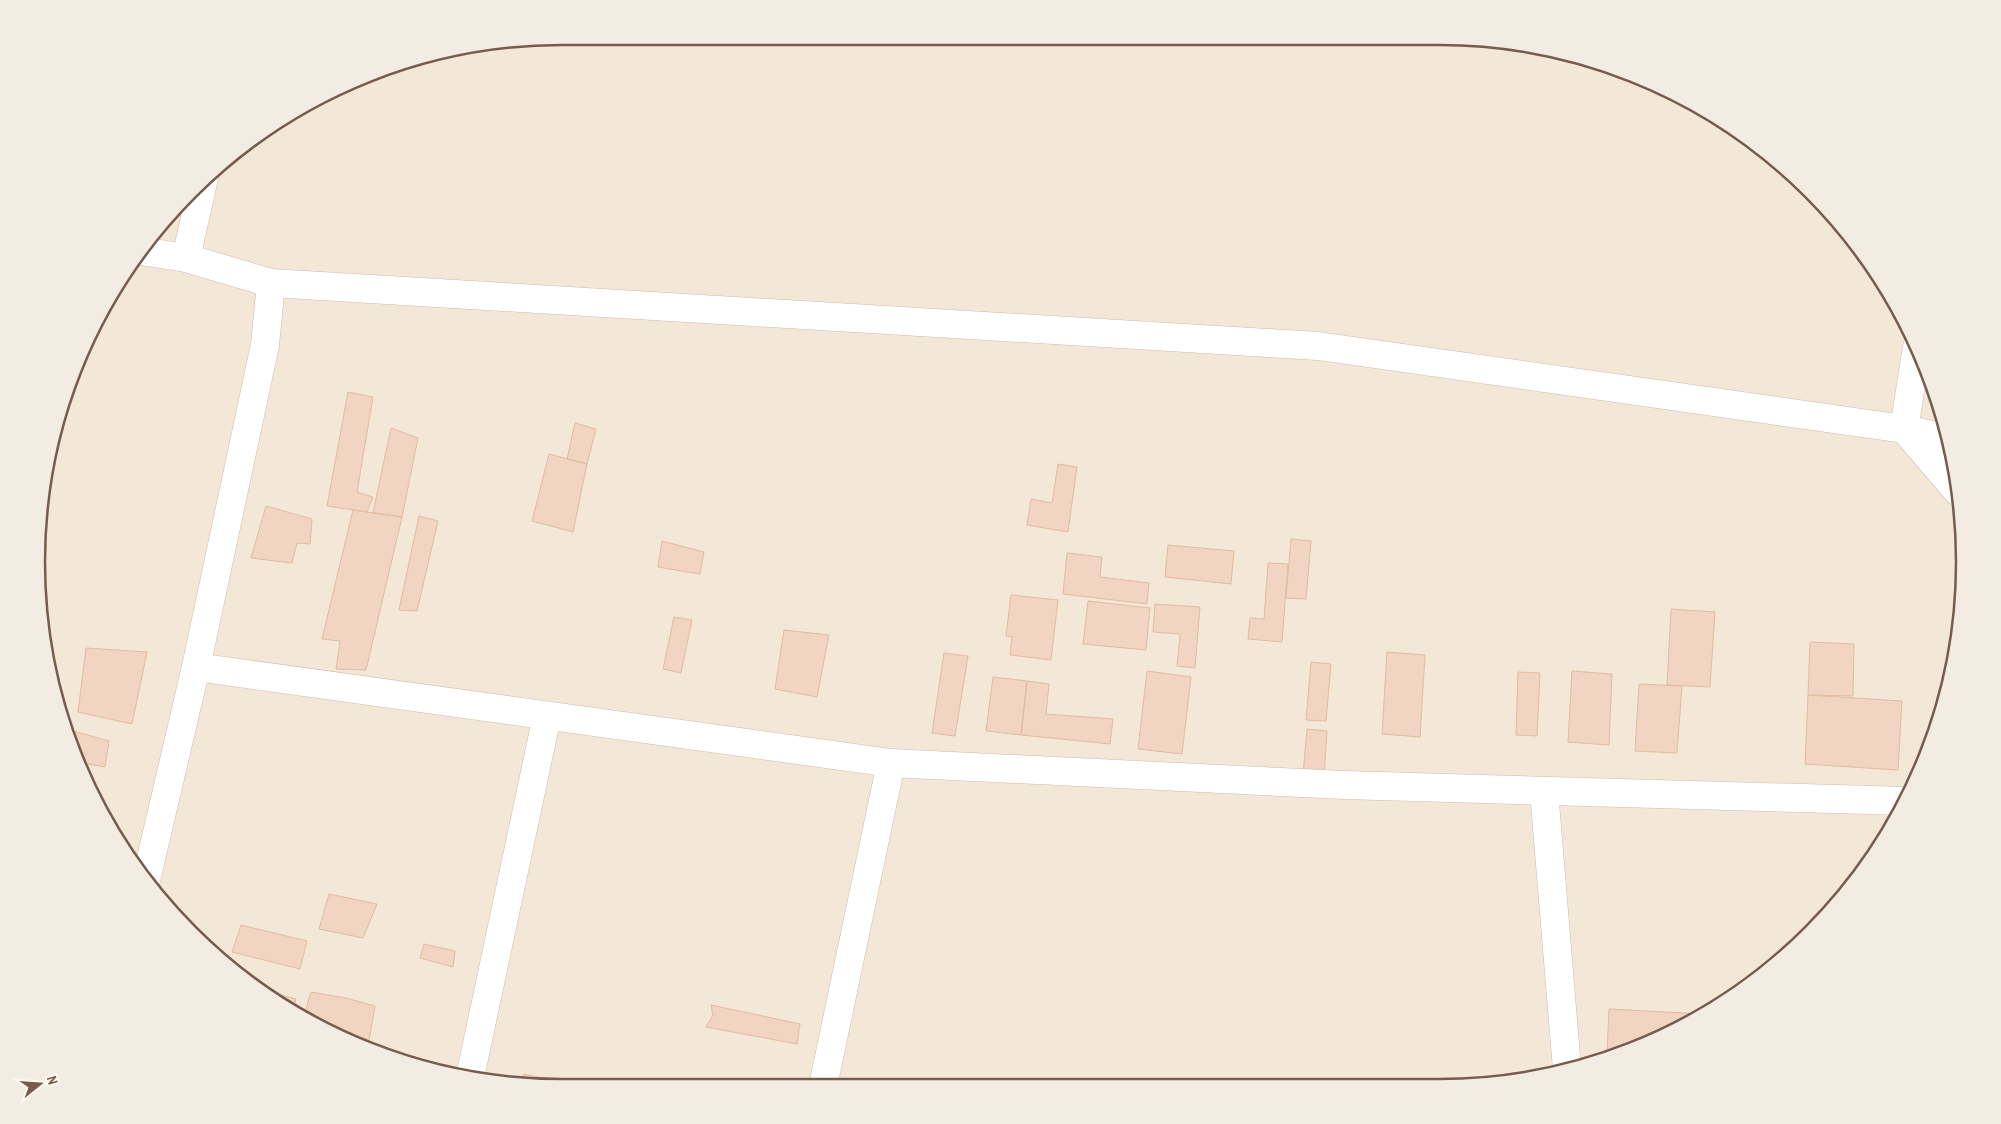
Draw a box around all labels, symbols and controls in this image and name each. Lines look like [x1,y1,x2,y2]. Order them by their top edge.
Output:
north arrow [15,1059,65,1109]
text: N [43,1074,62,1087]

